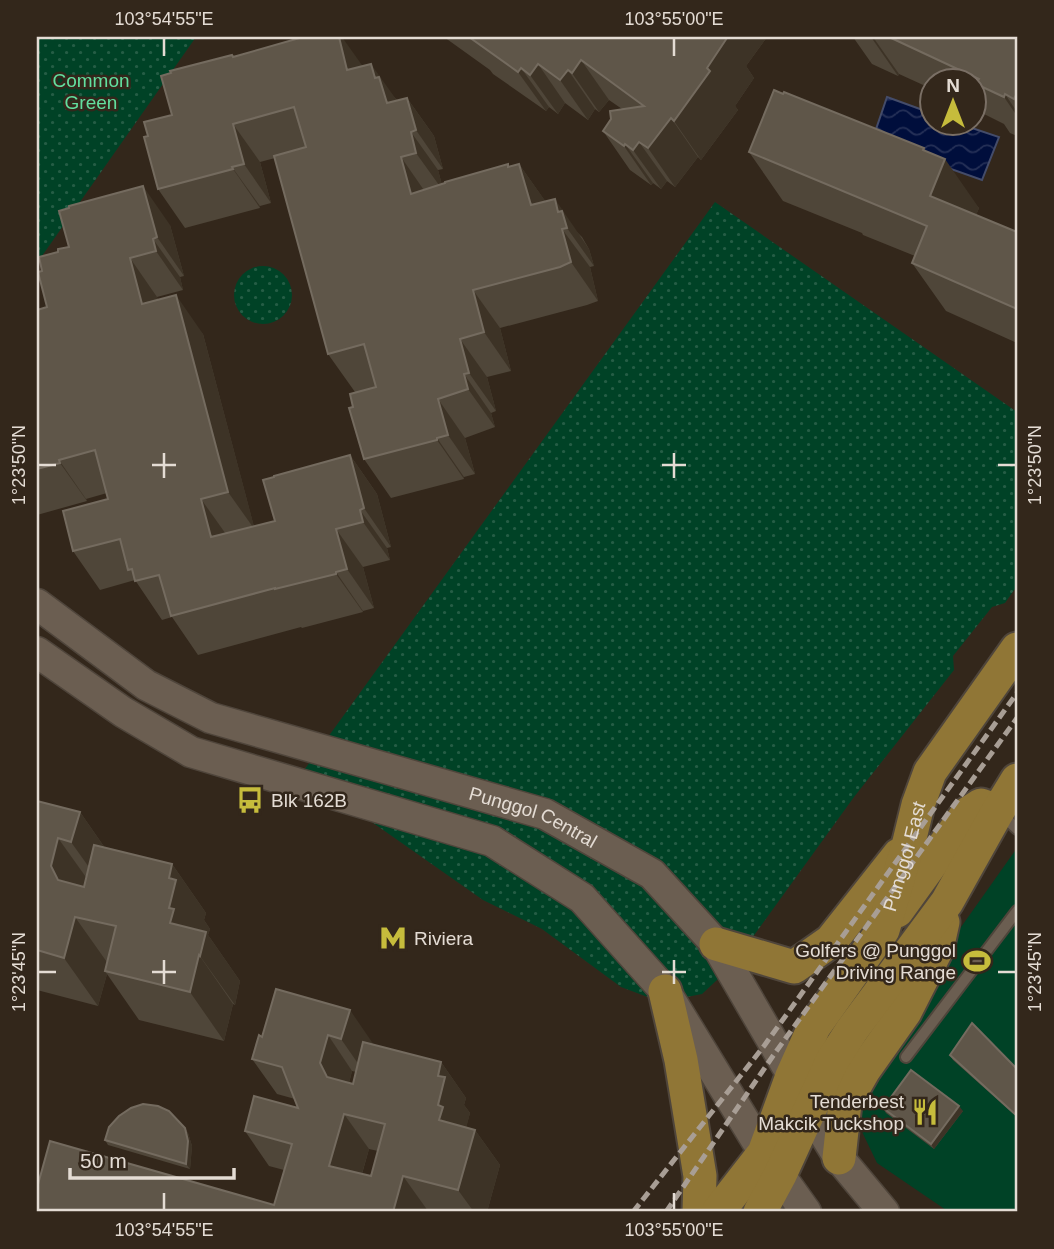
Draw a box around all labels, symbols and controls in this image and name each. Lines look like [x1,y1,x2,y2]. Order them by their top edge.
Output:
text: 103°54'55"E [114,9,214,29]
text: 103°55'00"E [624,9,724,29]
north arrow [918,66,988,136]
park label: Common Green [52,70,130,113]
text: N [946,75,960,96]
text: 1°23'50"N [9,425,29,505]
text: 1°23'50"N [1025,425,1045,505]
street label: Punggol Central [467,782,601,852]
bus stop icon: Blk 162B [235,785,265,815]
place label: Blk 162B [271,790,347,811]
street label: Punggol East [879,798,929,914]
metro station icon: Riviera [378,923,408,953]
place label: Riviera [414,928,474,949]
text: 1°23'45"N [9,932,29,1012]
text: 1°23'45"N [1025,932,1045,1012]
place label: Golfers @ Punggol Driving Range [795,940,956,983]
sports icon: Golfers @ Punggol Driving Range [962,946,992,976]
place label: Tenderbest Makcik Tuckshop [758,1091,905,1134]
restaurant icon: Tenderbest Makcik Tuckshop [910,1097,940,1127]
scale bar [70,1137,234,1181]
text: 50 m [80,1149,127,1172]
text: 103°54'55"E [114,1220,214,1240]
text: 103°55'00"E [624,1220,724,1240]

